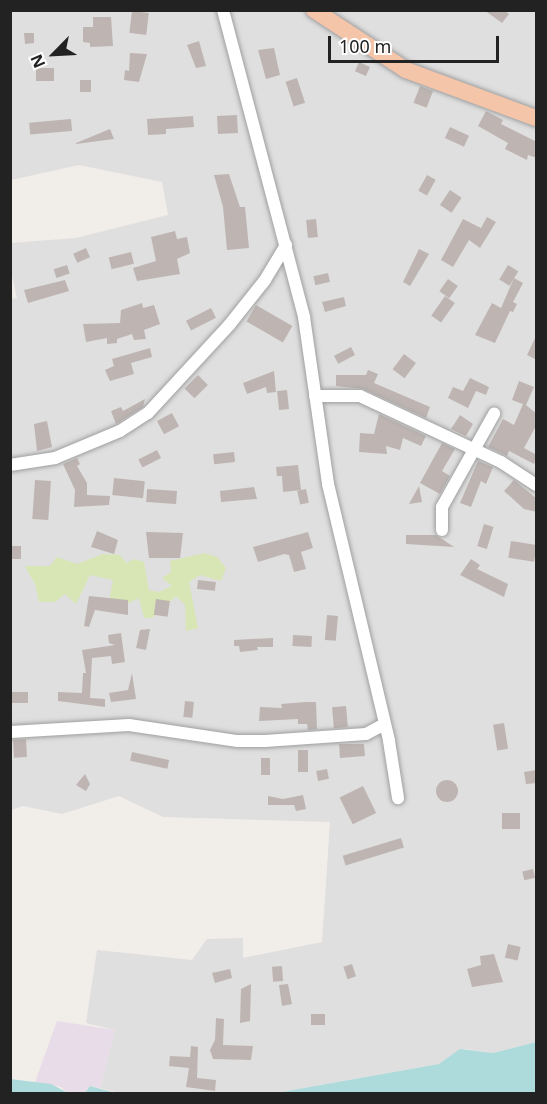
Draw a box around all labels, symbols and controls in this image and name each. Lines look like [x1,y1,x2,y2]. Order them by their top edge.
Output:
north arrow [24,24,84,84]
scale bar [331,24,502,62]
text: 100 m [339,34,391,58]
text: N [25,51,50,72]

